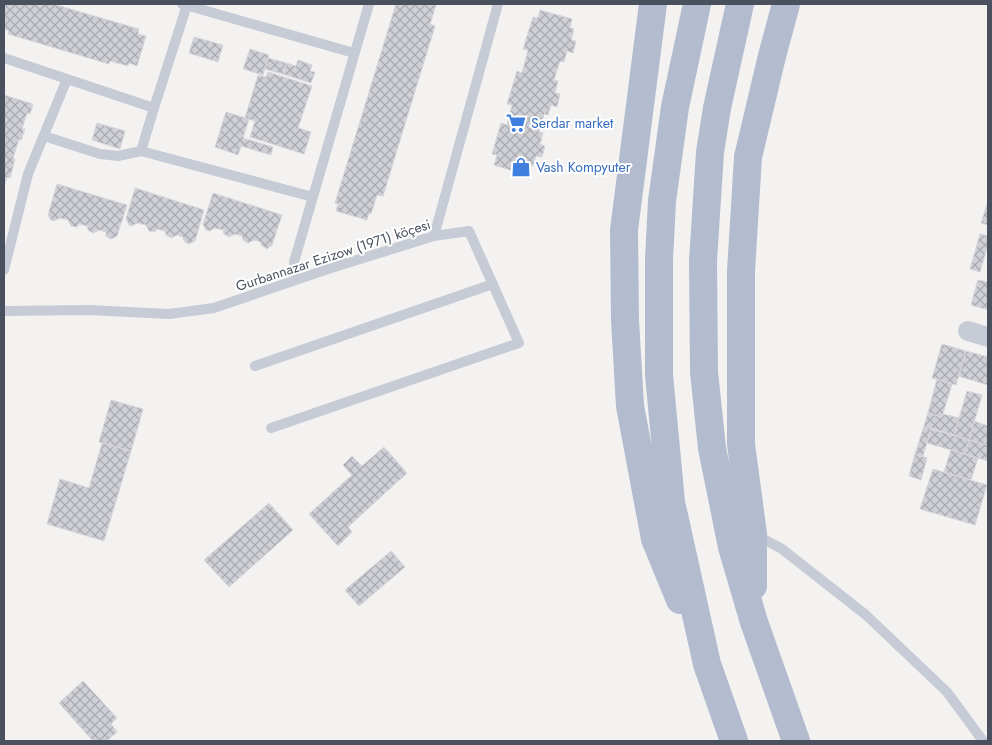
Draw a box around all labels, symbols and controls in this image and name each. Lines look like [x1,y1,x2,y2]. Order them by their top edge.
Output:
supermarket icon: Serdar market [505,112,527,134]
place label: Serdar market [531,113,614,133]
shop icon: Vash Kompyuter [510,156,532,178]
place label: Vash Kompyuter [536,157,631,177]
street label: Gurbannazar Ezizow (1971) köçesi [233,214,433,296]

